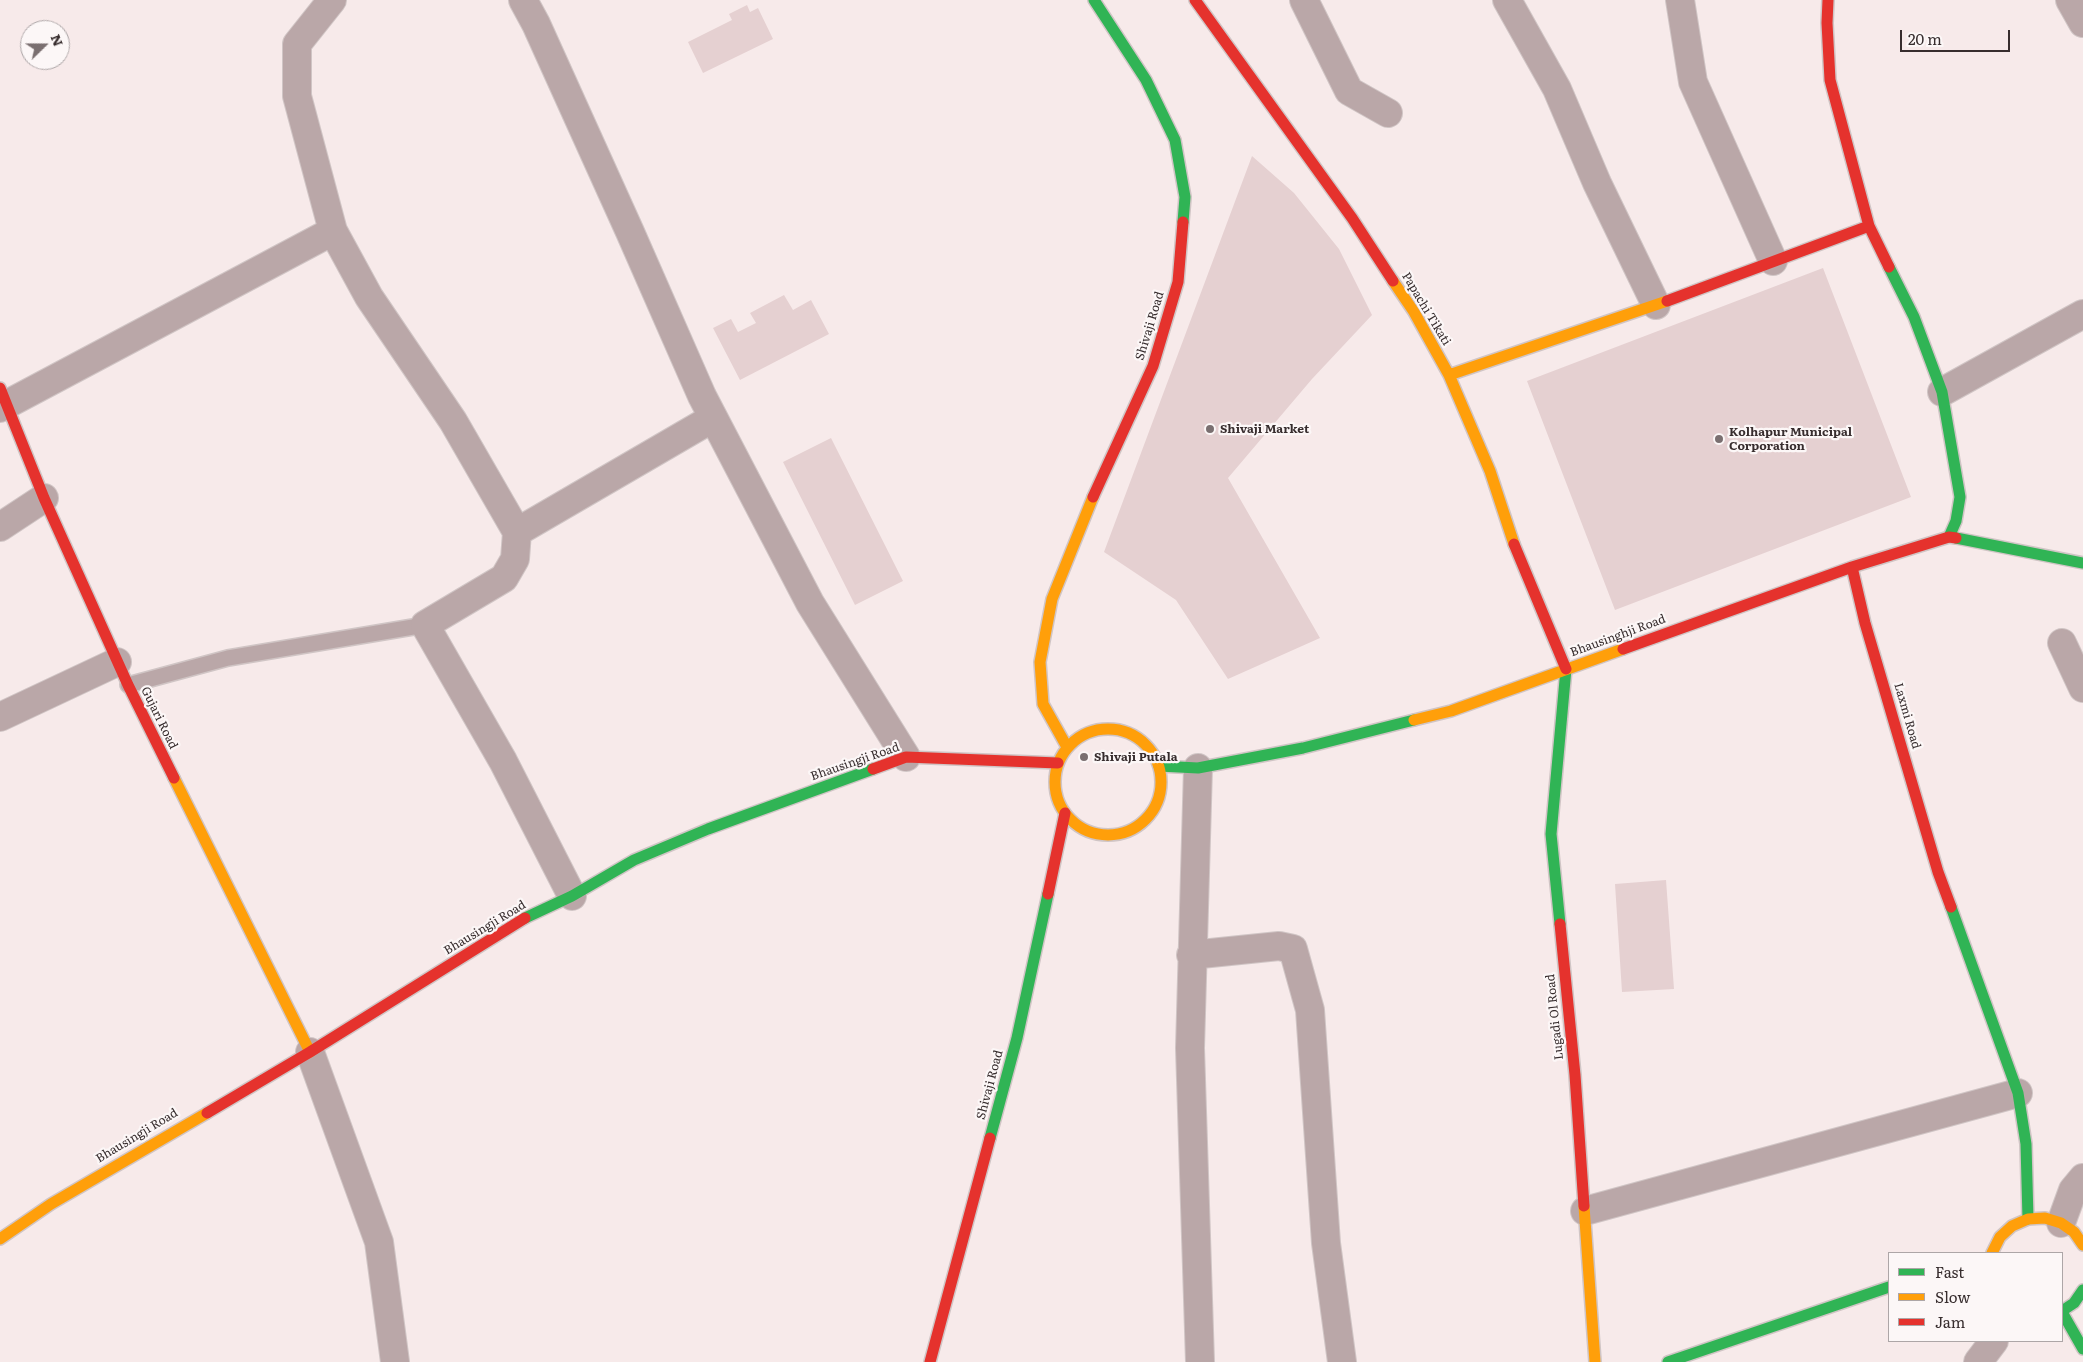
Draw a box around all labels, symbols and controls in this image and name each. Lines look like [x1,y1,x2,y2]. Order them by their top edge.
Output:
north arrow [20,20,70,70]
scale bar [1903,20,2013,52]
text: 20 m [1908,27,1942,50]
text: N [47,31,69,49]
street label: Papachi Tikati [1399,270,1453,348]
street label: Shivaji Road [1133,290,1167,362]
place label: Shivaji Market [1220,422,1309,436]
marker: Shivaji Market [1204,423,1216,435]
place label: Kolhapur Municipal Corporation [1729,425,1852,453]
marker: Kolhapur Municipal Corporation [1713,433,1725,445]
street label: Bhausinghji Road [1568,612,1668,660]
street label: Laxmi Road [1891,681,1923,751]
street label: Gujari Road [138,684,180,752]
street label: Bhausingji Road [809,740,901,784]
place label: Shivaji Putala [1094,750,1178,764]
marker: Shivaji Putala [1078,751,1090,763]
street label: Bhausingji Road [441,898,529,958]
street label: Lugadi Ol Road [1543,973,1567,1061]
street label: Shivaji Road [974,1049,1006,1121]
street label: Bhausingji Road [93,1106,181,1166]
legend [1888,1252,2063,1342]
text: Fast [1935,1260,1964,1283]
text: Slow [1935,1285,1970,1308]
text: Jam [1935,1310,1965,1333]

